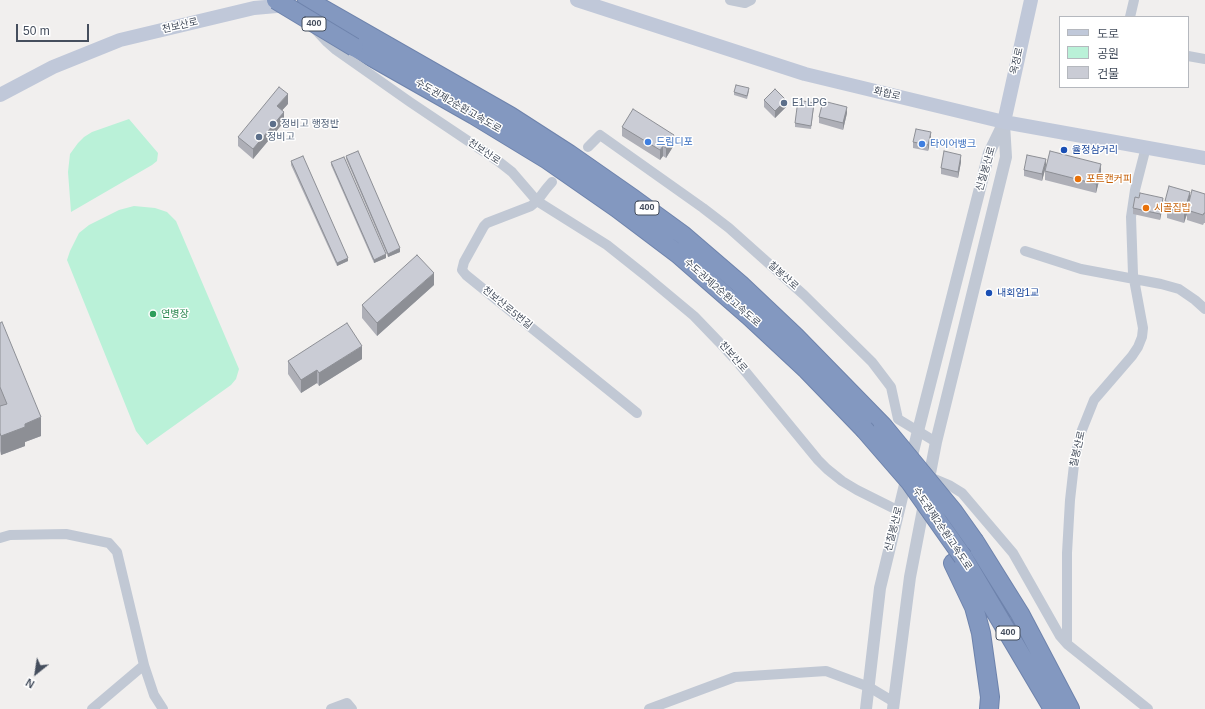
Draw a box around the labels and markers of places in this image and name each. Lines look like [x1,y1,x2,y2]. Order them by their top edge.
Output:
place label: E1 LPG [792,97,827,109]
marker: E1 LPG [779,98,789,108]
place label: 정비고 행정반 [281,118,339,130]
marker: 정비고 행정반 [268,119,278,129]
place label: 정비고 [267,131,295,143]
marker: 정비고 [254,132,264,142]
place label: 드림디포 [656,136,693,148]
marker: 드림디포 [643,137,653,147]
place label: 타이어뱅크 [930,138,976,150]
marker: 타이어뱅크 [917,139,927,149]
place label: 율정삼거리 [1072,144,1118,156]
marker: 율정삼거리 [1059,145,1069,155]
place label: 포트캔커피 [1086,173,1132,185]
marker: 포트캔커피 [1073,174,1083,184]
place label: 시골집밥 [1154,202,1191,214]
marker: 시골집밥 [1141,203,1151,213]
place label: 내회암1교 [997,287,1039,299]
marker: 내회암1교 [984,288,994,298]
place label: 연병장 [161,308,189,320]
marker: 연병장 [148,309,158,319]

